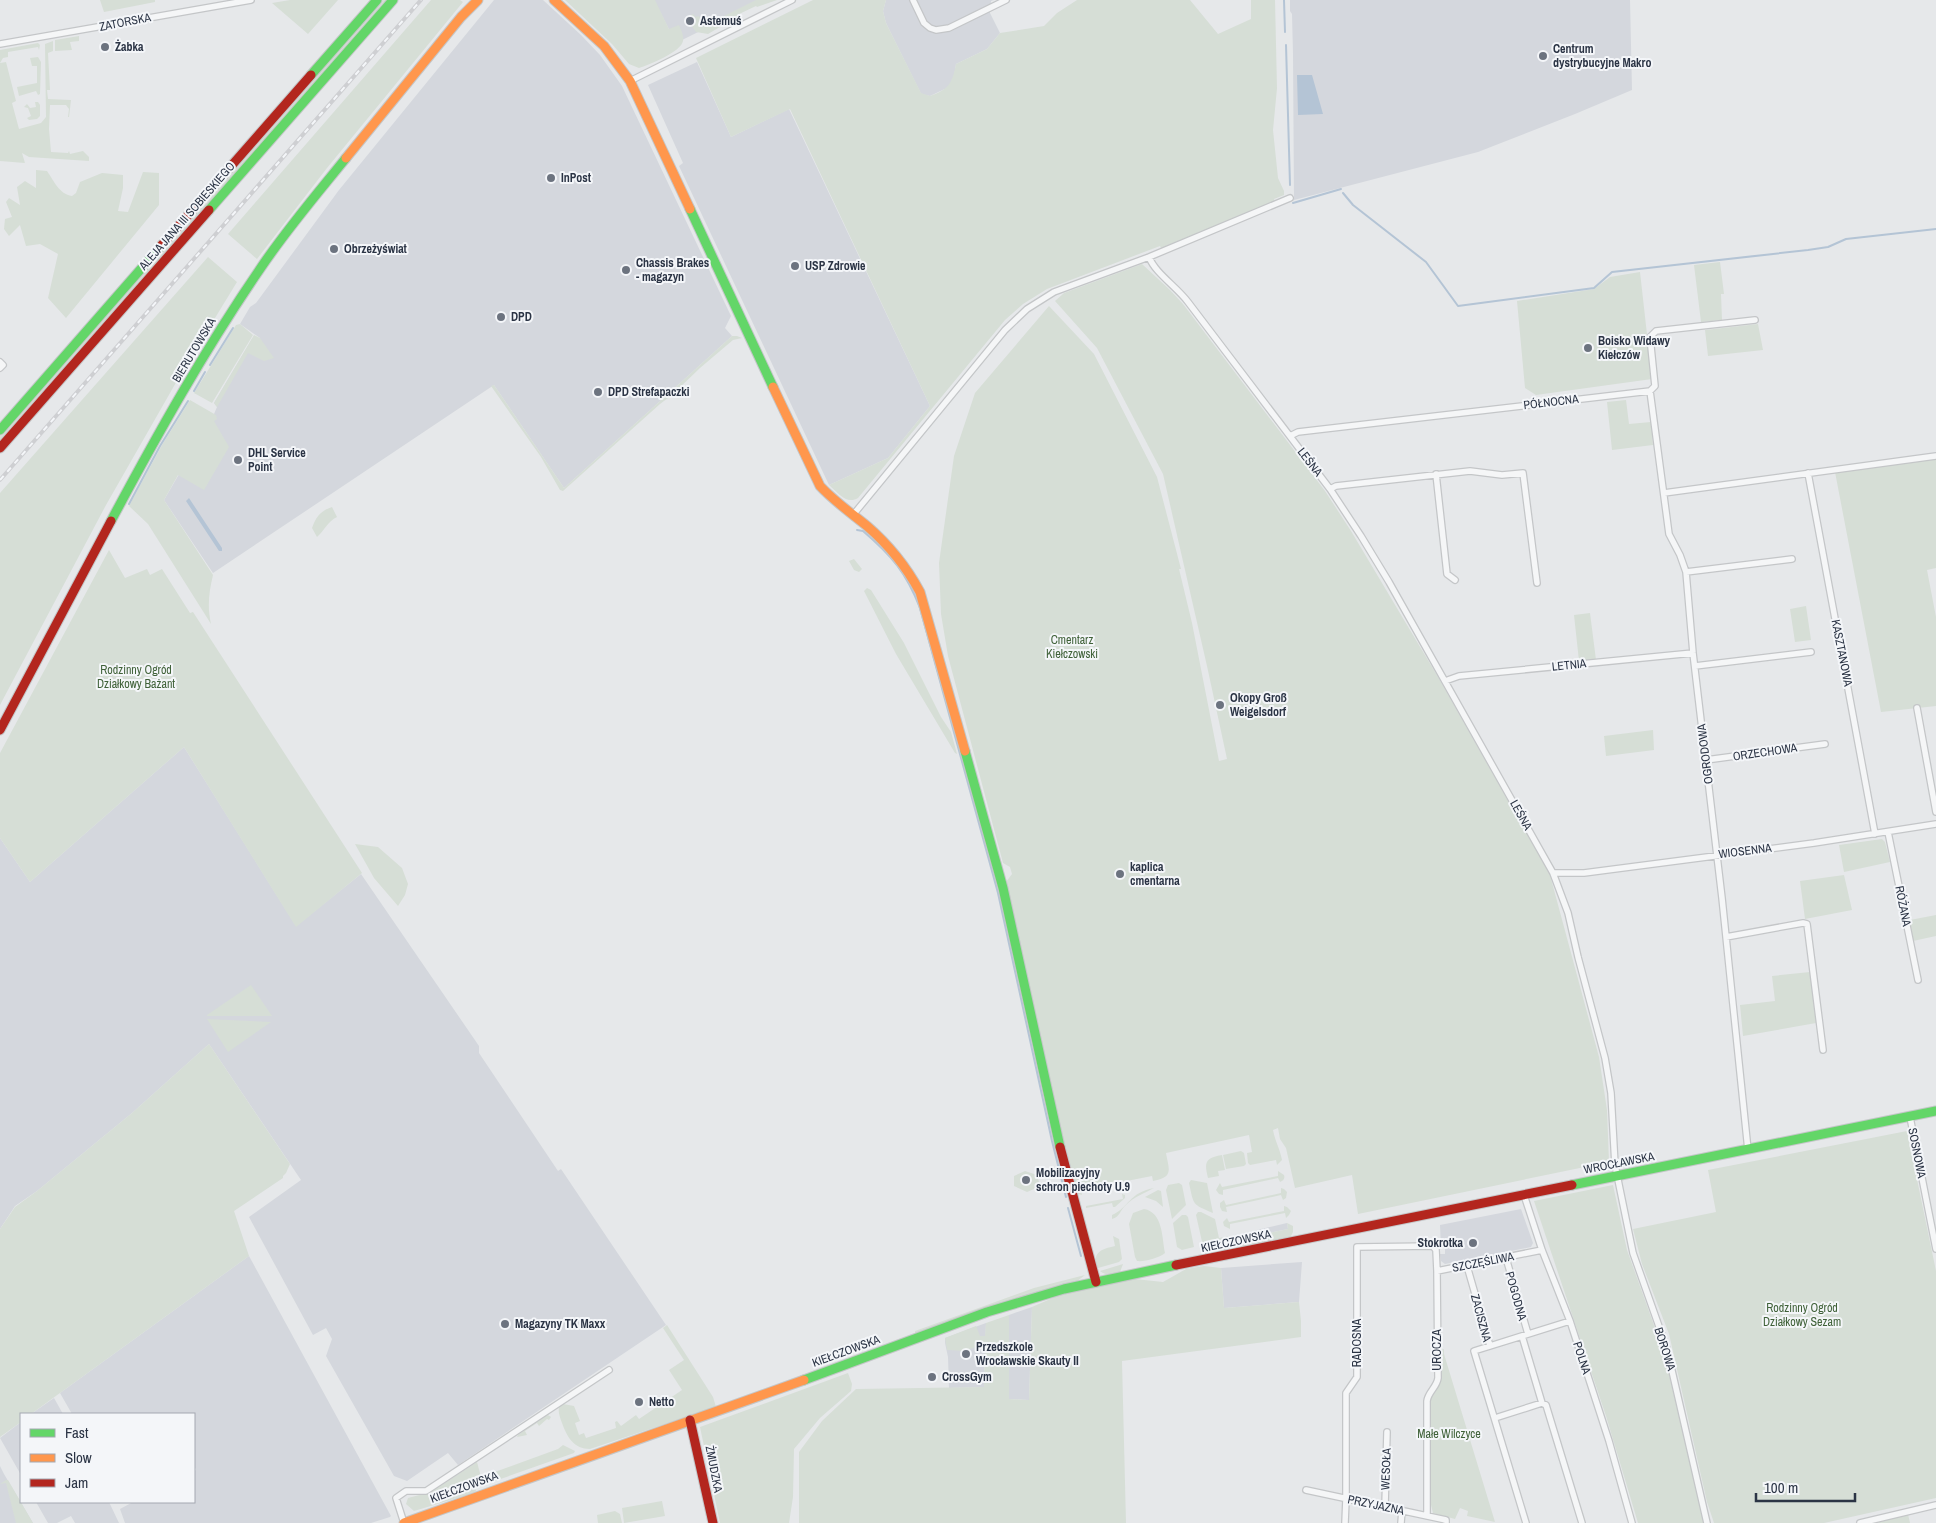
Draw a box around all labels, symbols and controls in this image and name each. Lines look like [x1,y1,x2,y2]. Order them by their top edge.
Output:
street label: ZATORSKA [98,9,153,35]
place label: Astemuś [700,13,742,29]
marker: Astemuś [684,15,696,27]
place label: Żabka [115,39,144,55]
marker: Żabka [99,41,111,53]
place label: Centrum dystrybucyjne Makro [1553,41,1651,71]
marker: Centrum dystrybucyjne Makro [1537,50,1549,62]
street label: ALEJA JANA III SOBIESKIEGO [135,158,239,274]
place label: InPost [561,170,592,186]
marker: InPost [545,172,557,184]
place label: Obrzeżyświat [344,241,408,257]
marker: Obrzeżyświat [328,243,340,255]
place label: Chassis Brakes - magazyn [636,255,710,285]
place label: USP Zdrowie [805,258,866,274]
marker: USP Zdrowie [789,260,801,272]
marker: Chassis Brakes - magazyn [620,264,632,276]
place label: DPD [511,309,532,325]
marker: DPD [495,311,507,323]
street label: BIERUTOWSKA [168,314,220,385]
place label: Boisko Widawy Kiełczów [1598,333,1671,363]
marker: Boisko Widawy Kiełczów [1582,342,1594,354]
place label: DPD Strefapaczki [608,384,690,400]
marker: DPD Strefapaczki [592,386,604,398]
street label: PÓŁNOCNA [1523,391,1580,413]
street label: LEŚNA [1294,444,1327,480]
place label: DHL Service Point [248,445,306,475]
marker: DHL Service Point [232,454,244,466]
street label: KASZTANOWA [1828,618,1856,688]
park label: Cmentarz Kiełczowski [1046,632,1098,662]
street label: LETNIA [1551,655,1587,675]
park label: Rodzinny Ogród Działkowy Bażant [97,662,175,692]
place label: Okopy Groß Weigelsdorf [1230,690,1287,720]
marker: Okopy Groß Weigelsdorf [1214,699,1226,711]
street label: OGRODOWA [1693,723,1717,785]
street label: ORZECHOWA [1732,740,1799,764]
street label: LEŚNA [1506,797,1536,833]
street label: WIOSENNA [1717,840,1773,862]
place label: kaplica cmentarna [1130,859,1180,889]
marker: kaplica cmentarna [1114,868,1126,880]
street label: RÓŻANA [1891,884,1915,928]
street label: SOSNOWA [1904,1126,1930,1180]
street label: WROCŁAWSKA [1582,1148,1656,1178]
place label: Mobilizacyjny schron piechoty U.9 [1036,1165,1131,1195]
marker: Mobilizacyjny schron piechoty U.9 [1020,1174,1032,1186]
street label: KIEŁCZOWSKA [1200,1226,1273,1256]
place label: Stokrotka [1418,1235,1464,1251]
marker: Stokrotka [1467,1237,1479,1249]
street label: SZCZĘŚLIWA [1451,1248,1516,1276]
street label: POGODNA [1501,1270,1531,1323]
street label: ZACISZNA [1467,1292,1495,1344]
park label: Rodzinny Ogród Działkowy Sezam [1763,1300,1841,1330]
place label: Magazyny TK Maxx [515,1316,606,1332]
marker: Magazyny TK Maxx [499,1318,511,1330]
street label: RADOSNA [1349,1318,1365,1367]
street label: BOROWA [1651,1325,1680,1373]
street label: UROCZA [1429,1329,1445,1371]
street label: KIEŁCZOWSKA [810,1331,883,1371]
place label: Przedszkole Wrocławskie Skauty II [976,1339,1079,1369]
street label: POLNA [1569,1340,1595,1377]
marker: Przedszkole Wrocławskie Skauty II [960,1348,972,1360]
place label: CrossGym [942,1369,992,1385]
marker: CrossGym [926,1371,938,1383]
place label: Netto [649,1394,674,1410]
marker: Netto [633,1396,645,1408]
legend [20,1413,195,1503]
text: Fast [65,1422,89,1443]
park label: Małe Wilczyce [1417,1426,1481,1442]
street label: ŻMUDZKA [702,1444,726,1494]
text: Slow [65,1447,92,1468]
street label: WESOŁA [1377,1447,1395,1490]
street label: KIEŁCZOWSKA [428,1467,501,1507]
scale bar [1756,1470,1855,1502]
text: Jam [65,1472,88,1493]
text: 100 m [1764,1477,1798,1498]
street label: PRZYJAZNA [1346,1491,1406,1519]

